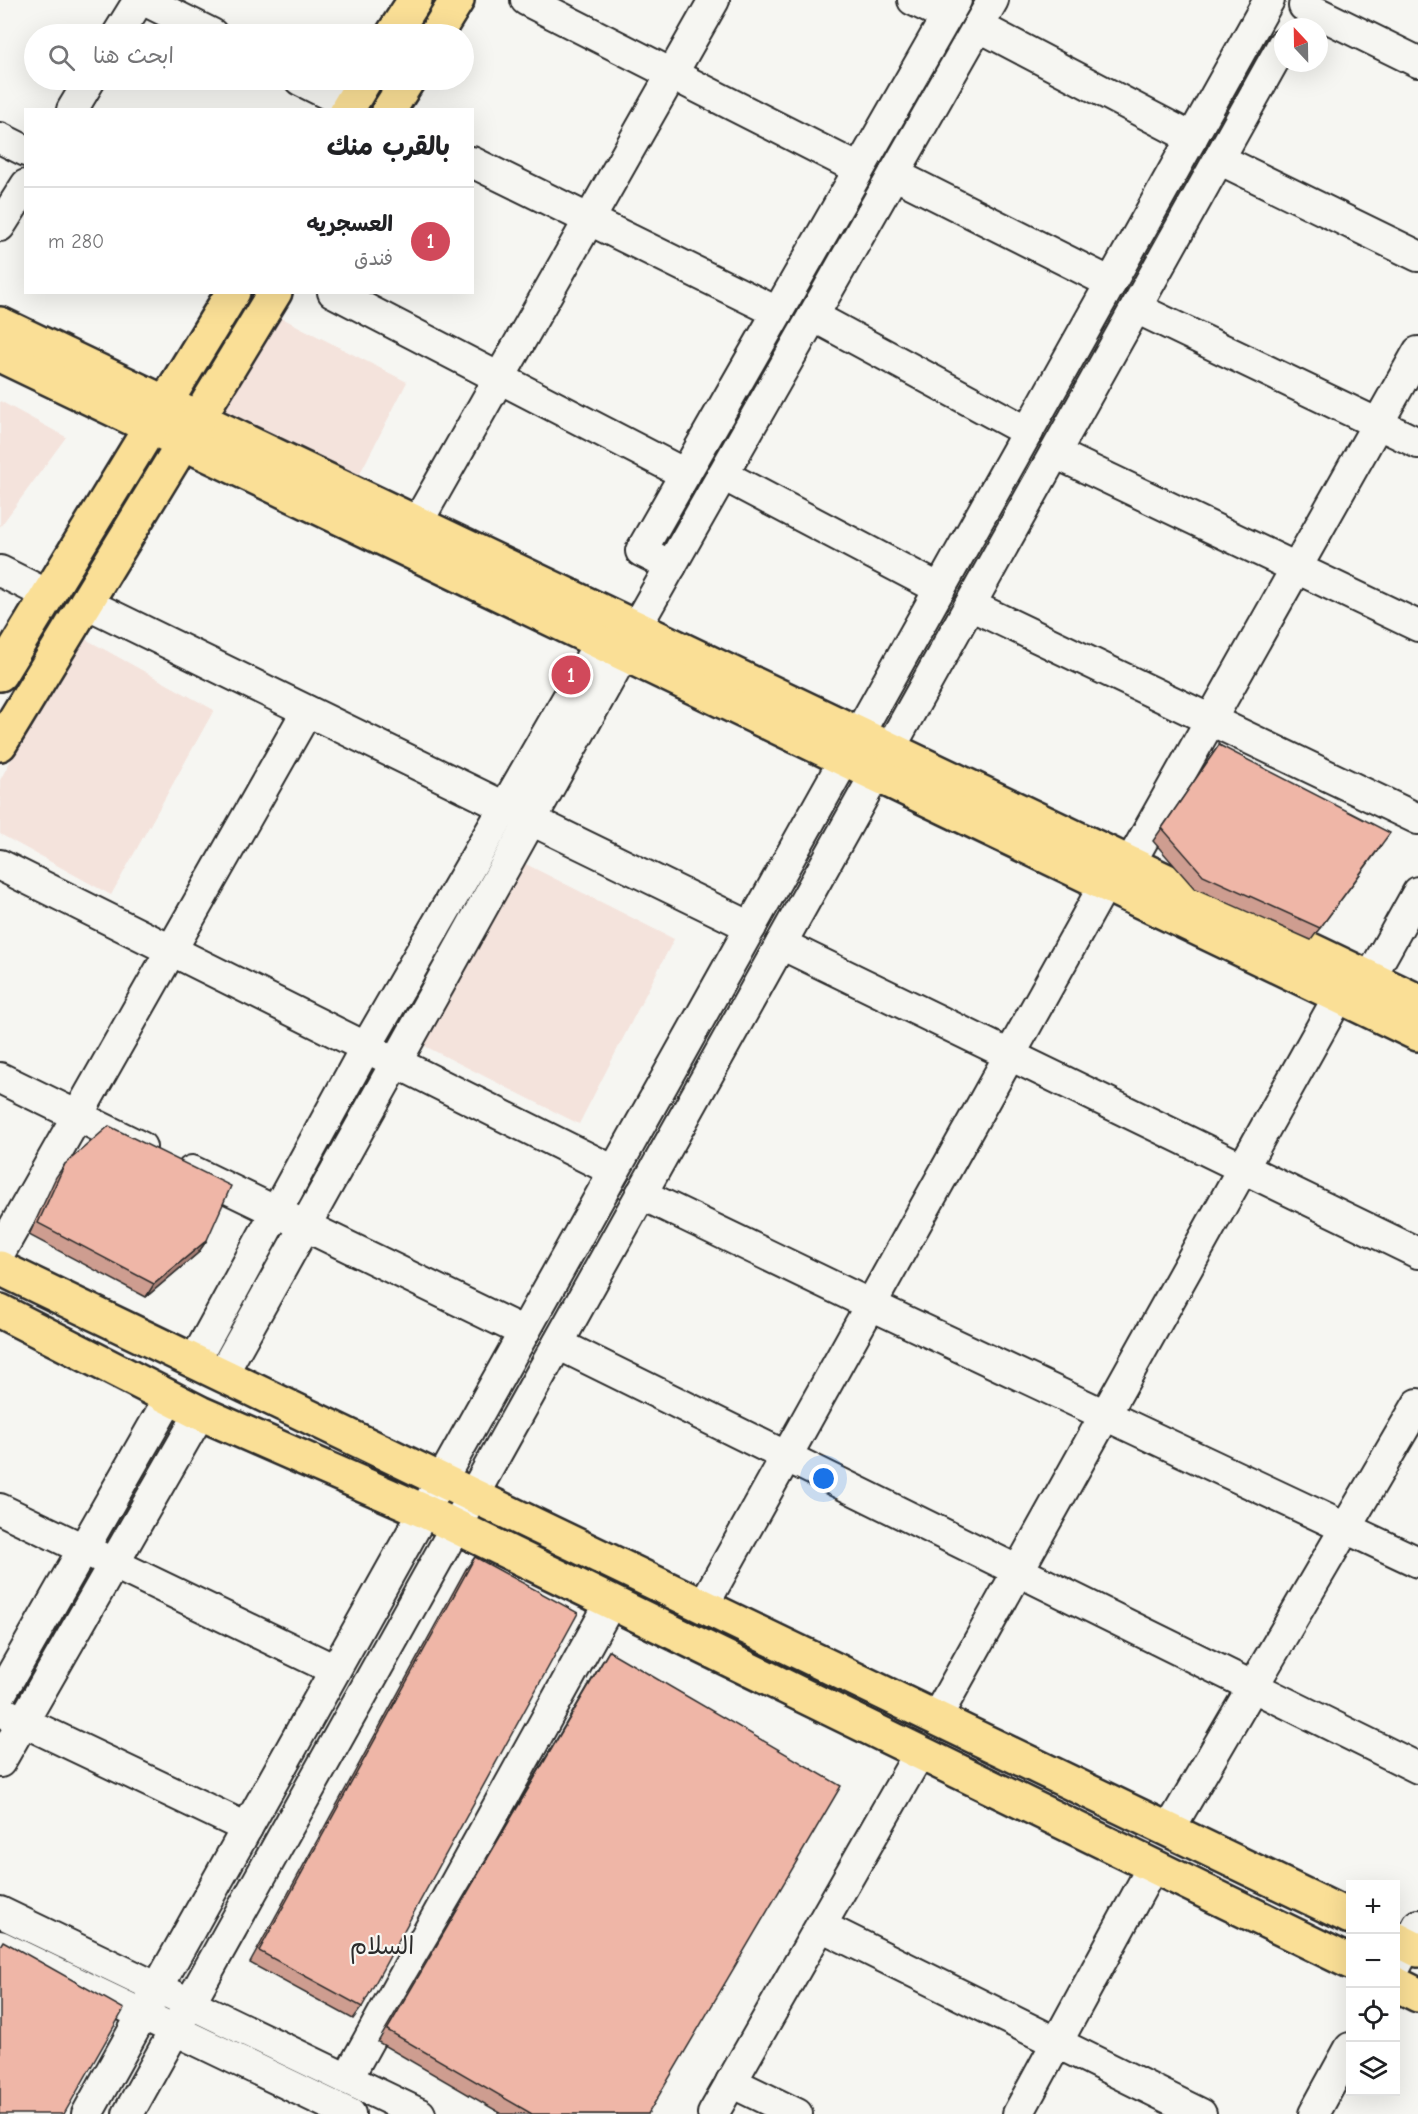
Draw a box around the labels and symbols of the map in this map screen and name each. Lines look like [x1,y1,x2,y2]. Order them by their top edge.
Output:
north arrow [1274,18,1328,72]
pin: 1 [552,652,590,698]
your location [809,1464,838,1493]
district label: السلام [350,1932,414,1964]

